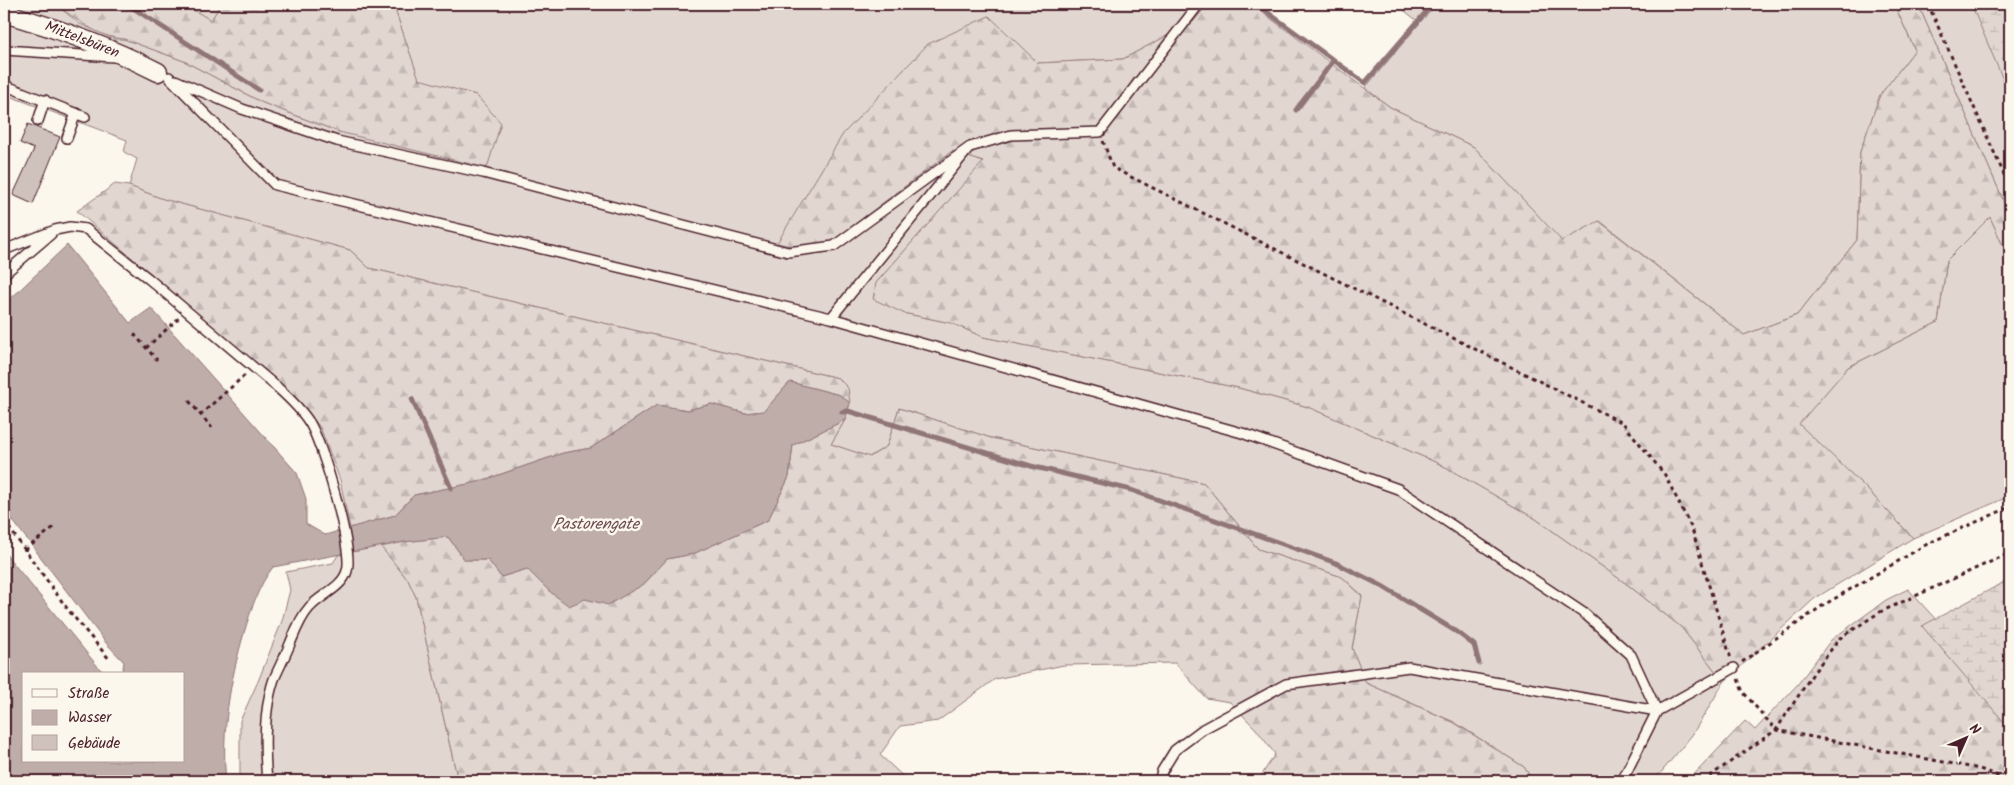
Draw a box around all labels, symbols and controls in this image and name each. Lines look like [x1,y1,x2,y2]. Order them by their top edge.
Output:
street label: Mittelsbüren [41,15,123,65]
water label: Pastorengate [553,512,641,537]
legend [22,672,185,762]
text: Straße [68,682,110,706]
text: Wasser [68,706,112,730]
north arrow [1942,712,1992,762]
text: N [1964,719,1986,741]
text: Gebäude [68,732,121,756]

